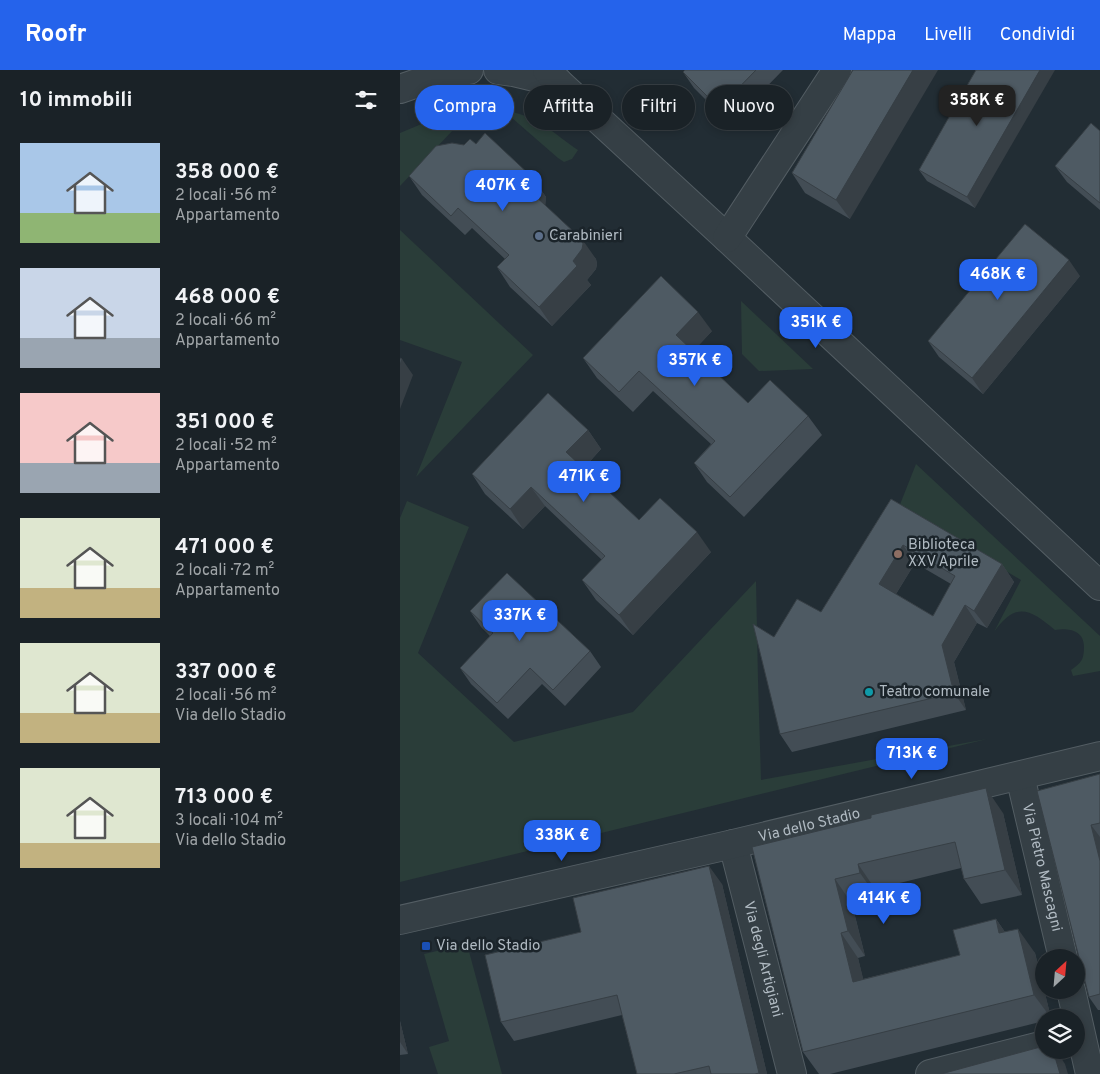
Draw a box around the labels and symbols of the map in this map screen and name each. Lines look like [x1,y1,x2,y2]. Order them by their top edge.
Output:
pin: 358K € [936,85,1018,127]
pin: 407K € [462,170,544,212]
place label: Carabinieri [549,227,623,246]
marker: Carabinieri [533,230,545,242]
pin: 468K € [957,258,1039,301]
pin: 351K € [775,306,857,349]
pin: 357K € [654,344,736,387]
pin: 471K € [543,460,625,503]
place label: Biblioteca XXV Aprile [908,536,979,572]
marker: Biblioteca XXV Aprile [892,548,904,560]
pin: 337K € [479,600,561,642]
place label: Teatro comunale [879,683,990,702]
marker: Teatro comunale [863,686,875,698]
pin: 713K € [871,738,953,780]
street label: Via Pietro Mascagni [1017,801,1066,934]
street label: Via dello Stadio [756,804,862,847]
pin: 338K € [521,820,603,862]
pin: 414K € [843,882,925,925]
street label: Via degli Artigiani [739,899,787,1019]
place label: Via dello Stadio [436,937,540,956]
marker: Via dello Stadio [420,940,432,952]
north arrow [1035,949,1085,999]

